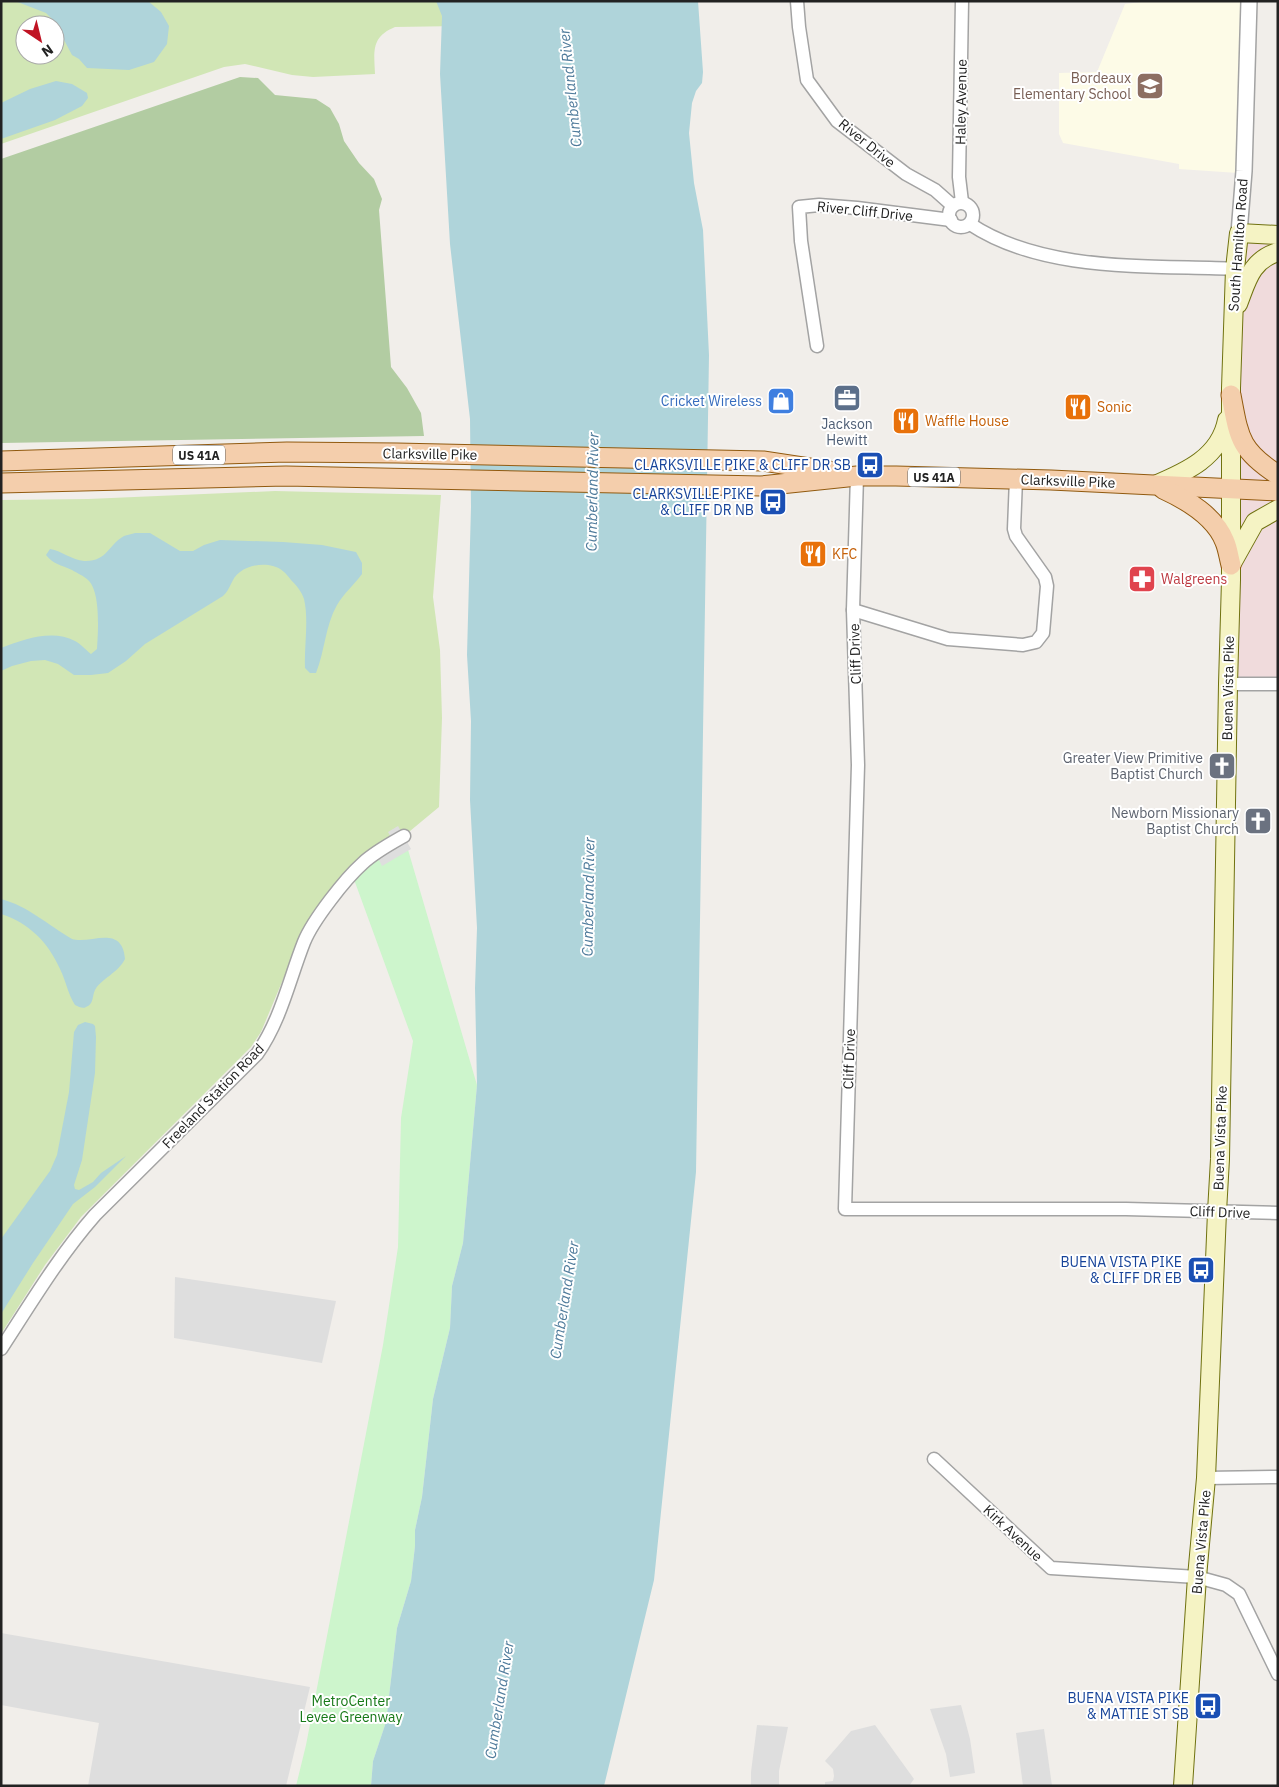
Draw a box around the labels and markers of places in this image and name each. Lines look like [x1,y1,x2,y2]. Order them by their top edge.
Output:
place label: Bordeaux Elementary School [1013,69,1131,103]
school or university icon: Bordeaux Elementary School [1135,71,1165,101]
office icon: Jackson Hewitt [832,383,862,413]
shop icon: Cricket Wireless [766,386,796,416]
place label: Cricket Wireless [661,392,762,410]
restaurant icon: Sonic [1063,392,1093,422]
place label: Sonic [1097,398,1131,416]
restaurant icon: Waffle House [891,406,921,436]
place label: Waffle House [925,412,1009,430]
place label: Jackson Hewitt [821,415,873,449]
bus stop icon: CLARKSVILLE PIKE & CLIFF DR SB [855,450,885,480]
place label: CLARKSVILLE PIKE & CLIFF DR SB [634,456,851,474]
place label: CLARKSVILLE PIKE & CLIFF DR NB [632,485,754,519]
bus stop icon: CLARKSVILLE PIKE & CLIFF DR NB [758,487,788,517]
restaurant icon: KFC [798,539,828,569]
place label: KFC [832,545,857,563]
pharmacy icon: Walgreens [1127,564,1157,594]
place label: Walgreens [1161,570,1227,588]
place label: Greater View Primitive Baptist Church [1063,749,1203,783]
church icon: Greater View Primitive Baptist Church [1207,751,1237,781]
place label: Newborn Missionary Baptist Church [1111,804,1239,838]
church icon: Newborn Missionary Baptist Church [1243,806,1273,836]
place label: BUENA VISTA PIKE & CLIFF DR EB [1060,1253,1182,1287]
bus stop icon: BUENA VISTA PIKE & CLIFF DR EB [1186,1255,1216,1285]
place label: BUENA VISTA PIKE & MATTIE ST SB [1067,1689,1189,1723]
bus stop icon: BUENA VISTA PIKE & MATTIE ST SB [1193,1691,1223,1721]

